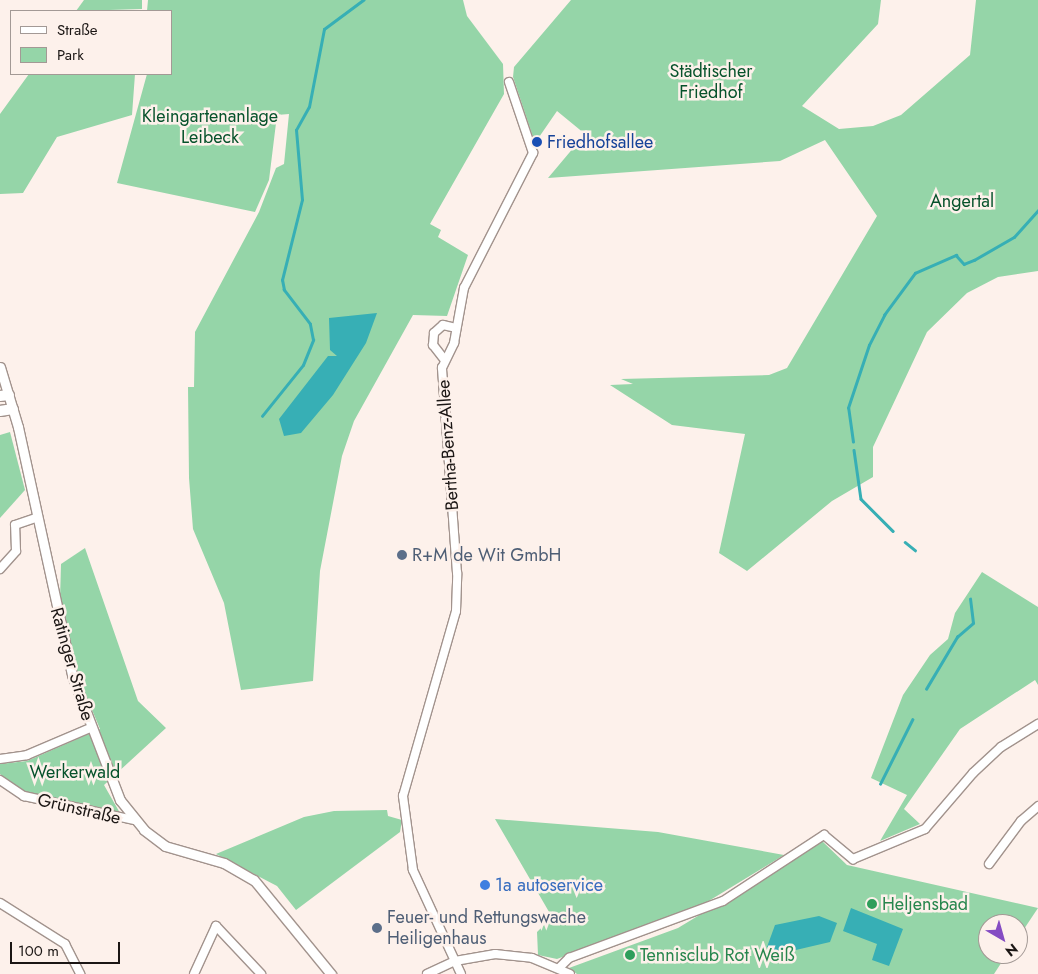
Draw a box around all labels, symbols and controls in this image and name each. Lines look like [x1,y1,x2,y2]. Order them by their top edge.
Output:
legend [10,10,172,75]
text: Straße [57,19,97,41]
text: Park [57,44,84,66]
park label: Städtischer Friedhof [670,61,752,104]
park label: Kleingartenanlage Leibeck [142,106,278,148]
place label: Friedhofsallee [547,131,653,153]
marker: Friedhofsallee [531,136,543,148]
park label: Angertal [930,190,994,212]
street label: Bertha-Benz-Allee [433,379,463,511]
place label: R+M de Wit GmbH [412,544,561,566]
marker: R+M de Wit GmbH [396,549,408,561]
street label: Ratinger Straße [46,605,98,723]
park label: Werkerwald [30,761,120,783]
street label: Grünstraße [35,789,123,829]
place label: 1a autoservice [495,874,603,896]
marker: 1a autoservice [479,879,491,891]
place label: Heljensbad [882,893,968,915]
marker: Heljensbad [866,898,878,910]
place label: Feuer- und Rettungswache Heiligenhaus [387,907,586,950]
north arrow [978,914,1028,964]
marker: Feuer- und Rettungswache Heiligenhaus [371,922,383,934]
scale bar [12,932,122,964]
text: N [1001,939,1022,961]
text: 100 m [18,940,59,962]
place label: Tennisclub Rot Weiß [640,944,795,966]
marker: Tennisclub Rot Weiß [624,949,636,961]

